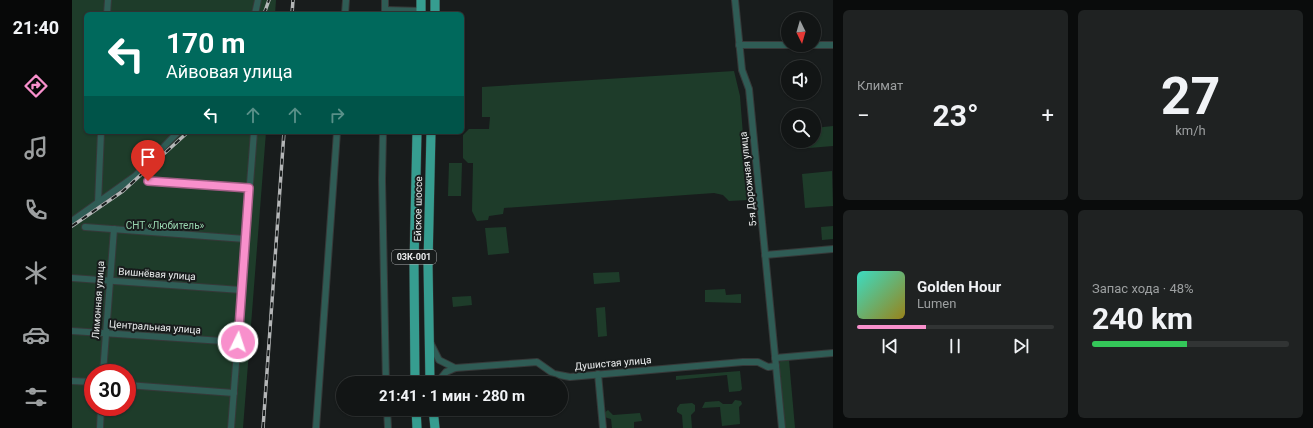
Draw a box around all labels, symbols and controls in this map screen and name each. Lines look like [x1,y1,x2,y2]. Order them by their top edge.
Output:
north arrow [781,12,821,52]
map controls [781,12,821,148]
text: 21:40 [13,17,59,38]
text: 170 m [166,27,245,60]
icon: left [100,28,152,80]
button: sound [781,60,821,100]
text: Айвовая улица [166,61,293,82]
text: 27 [1161,66,1220,127]
icon: directions [22,72,50,100]
text: Климат [857,78,903,93]
text: 23° [932,98,979,133]
text: − [857,103,870,128]
text: + [1042,103,1054,128]
icon: left [200,104,222,126]
icon: ahead [242,104,264,126]
icon: ahead [284,104,306,126]
icon: right [326,104,348,126]
button: search [781,108,821,148]
text: km/h [1175,123,1206,138]
street label: 5-я Дорожная улица [738,131,758,227]
icon: music [22,134,50,162]
pin [131,140,165,181]
icon: arrive [137,146,159,168]
street label: Ейское шоссе [412,176,424,242]
icon: phone [22,196,50,224]
park label: СНТ «Любитель» [126,220,205,231]
road number: 03К-001 [392,250,436,264]
icon: climate [22,259,50,287]
street label: Лимонная улица [90,261,106,339]
street label: Вишнёвая улица [118,266,196,282]
text: Golden Hour [917,278,1001,296]
text: Запас хода · 48% [1092,281,1194,296]
text: Lumen [917,296,956,311]
text: 240 km [1092,301,1193,336]
street label: Центральная улица [109,318,201,336]
icon: car [22,321,50,349]
position arrow [217,321,259,363]
icon: previous [879,335,901,357]
icon: pause [944,335,966,357]
icon: next [1010,335,1032,357]
street label: Душистая улица [574,354,652,372]
speed limit sign: 30 [84,364,136,416]
icon: filters [22,383,50,411]
text: 21:41 · 1 мин · 280 m [379,387,525,405]

